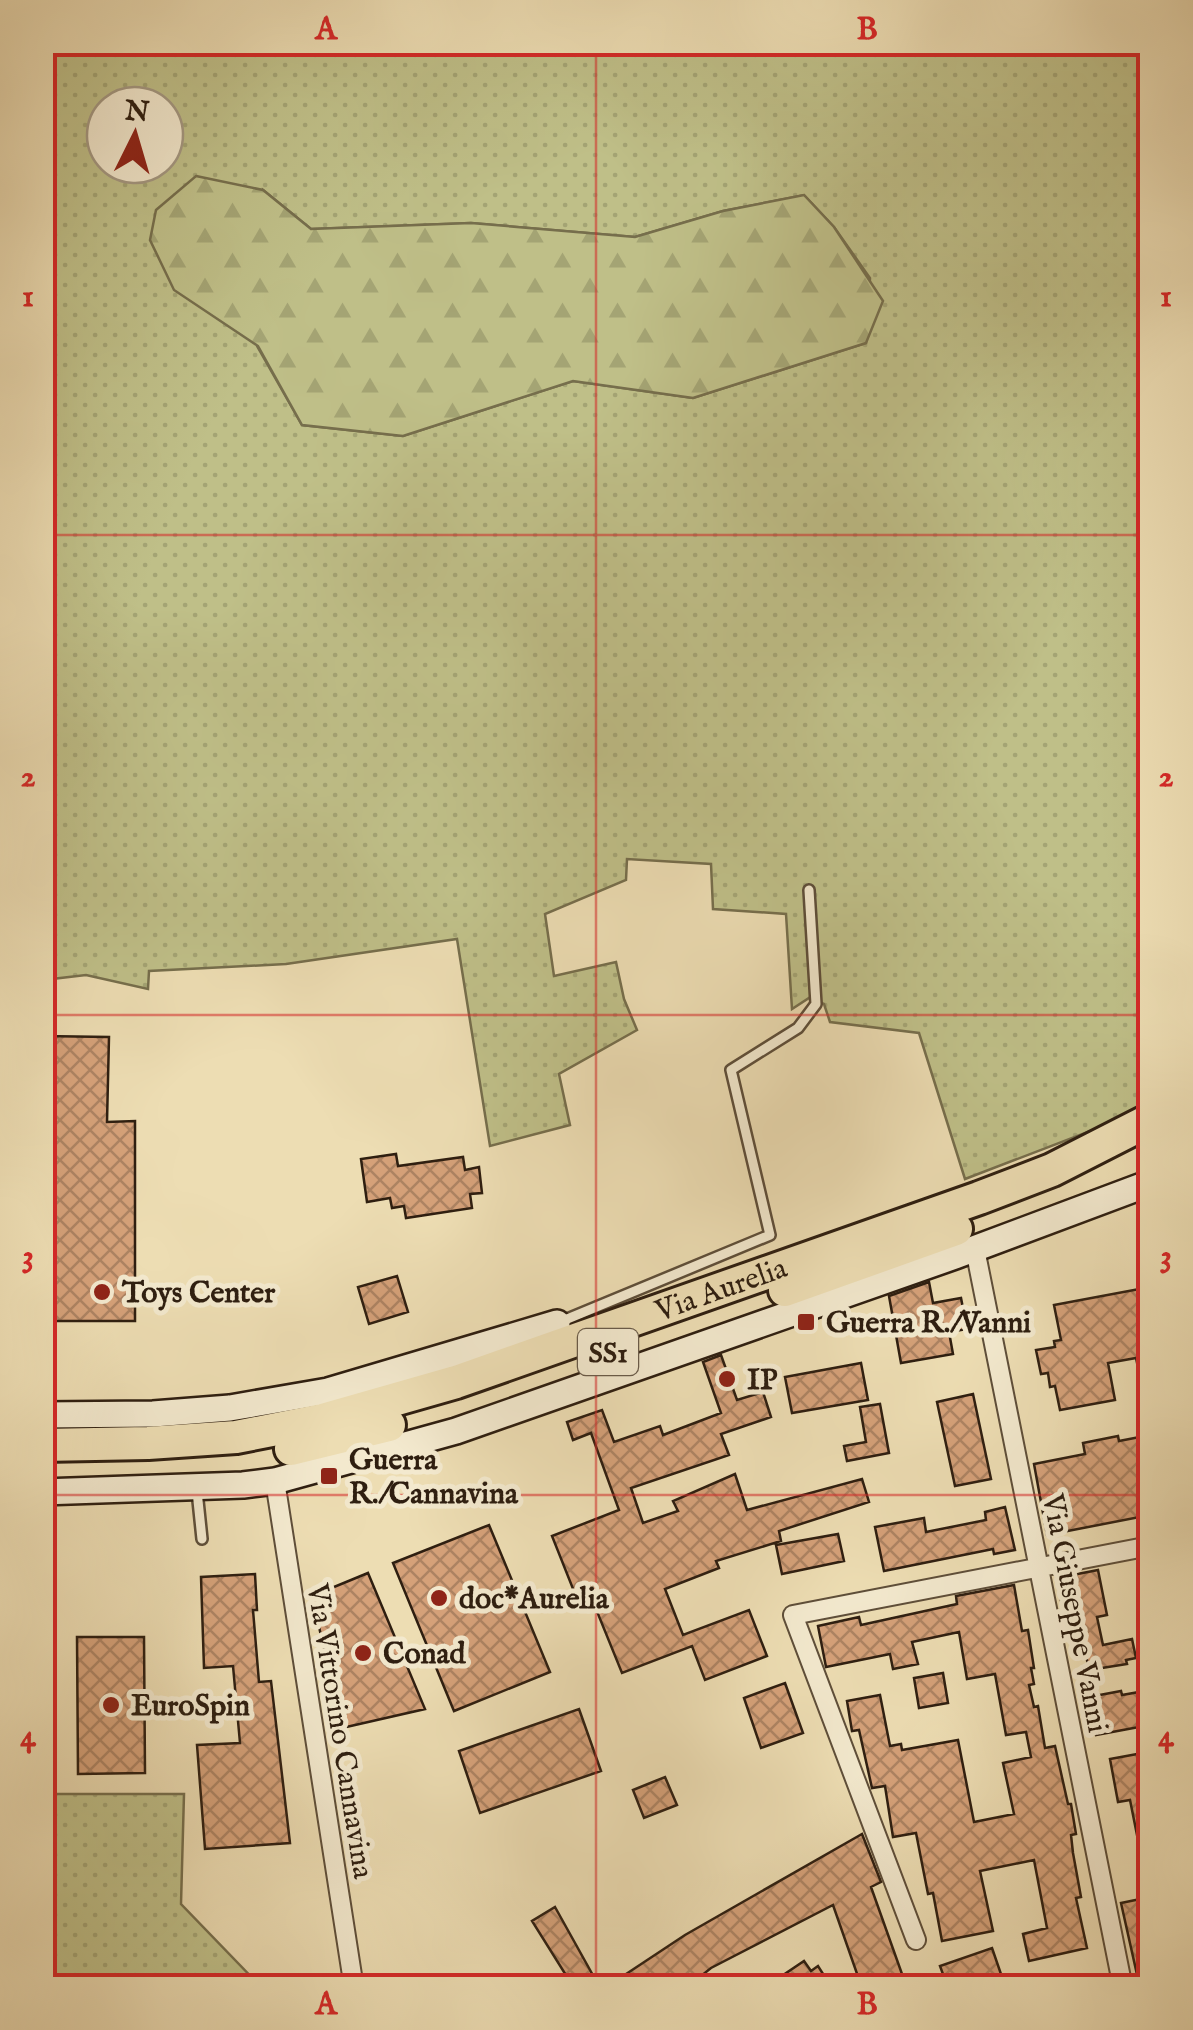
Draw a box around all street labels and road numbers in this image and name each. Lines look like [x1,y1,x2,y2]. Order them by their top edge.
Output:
street label: Via Aurelia [650,1250,793,1332]
road number: SS1 [578,1329,638,1375]
street label: Via Giuseppe Vanni [1032,1490,1116,1736]
street label: Via Vittorino Cannavina [297,1580,381,1882]

